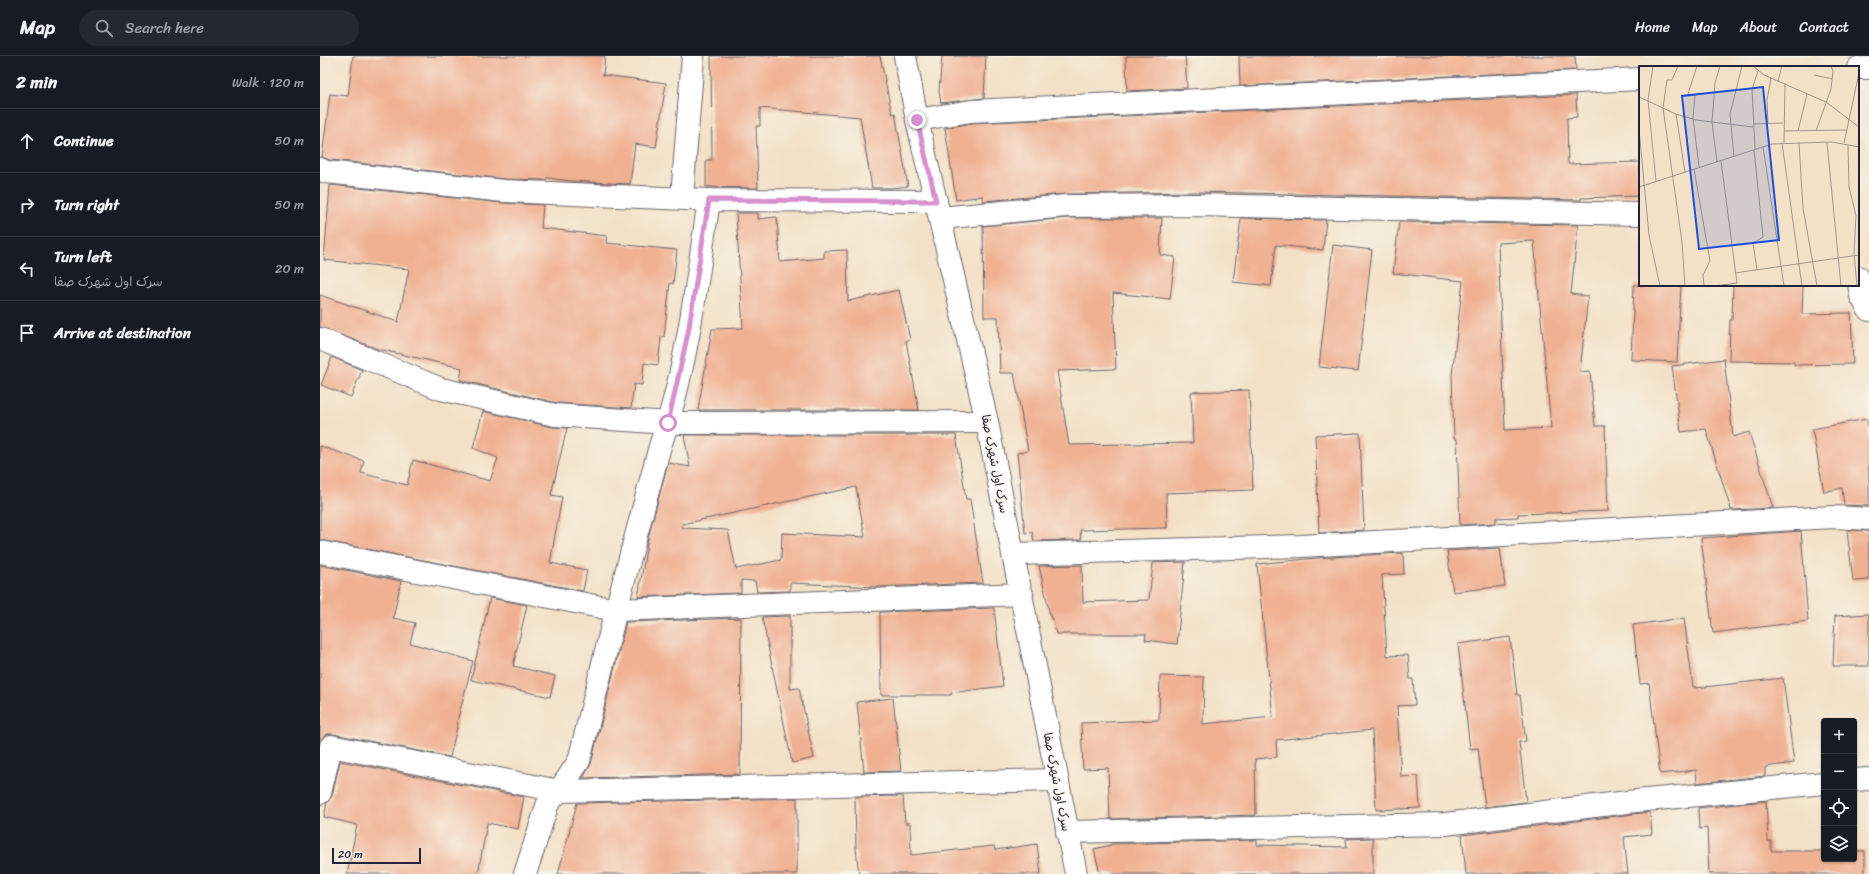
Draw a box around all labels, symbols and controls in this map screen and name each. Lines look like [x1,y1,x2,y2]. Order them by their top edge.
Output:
search box [79,10,359,46]
text: Map [20,11,55,44]
text: Search here [125,15,204,41]
text: Home [1635,15,1670,40]
text: Map [1692,15,1718,40]
text: About [1740,15,1777,40]
text: Contact [1799,15,1849,40]
icon: search [93,17,115,39]
inset map [1639,66,1859,286]
text: 2 min [16,67,57,97]
text: Walk · 120 m [232,71,304,94]
route end [908,111,926,129]
text: Continue [54,128,114,154]
text: 50 m [274,129,304,152]
icon: ahead [16,130,38,152]
text: Turn right [54,192,119,218]
text: 50 m [274,193,304,216]
icon: right [16,194,38,216]
text: Turn left [54,244,112,270]
text: 20 m [275,257,304,280]
icon: left [16,258,38,280]
text: سرک اول شهرک صفا [54,270,163,293]
text: Arrive at destination [54,320,191,346]
icon: arrive [16,322,38,344]
street label: سرک اول شهرک صفا [975,413,1015,515]
route start [659,414,677,432]
map controls [1821,718,1857,862]
button: + [1821,718,1857,754]
street label: سرک اول شهرک صفا [1037,731,1077,833]
button: − [1821,754,1857,790]
button: locate [1821,790,1857,826]
button: layers [1821,826,1857,862]
text: 20 m [338,845,363,864]
scale bar [332,846,421,865]

